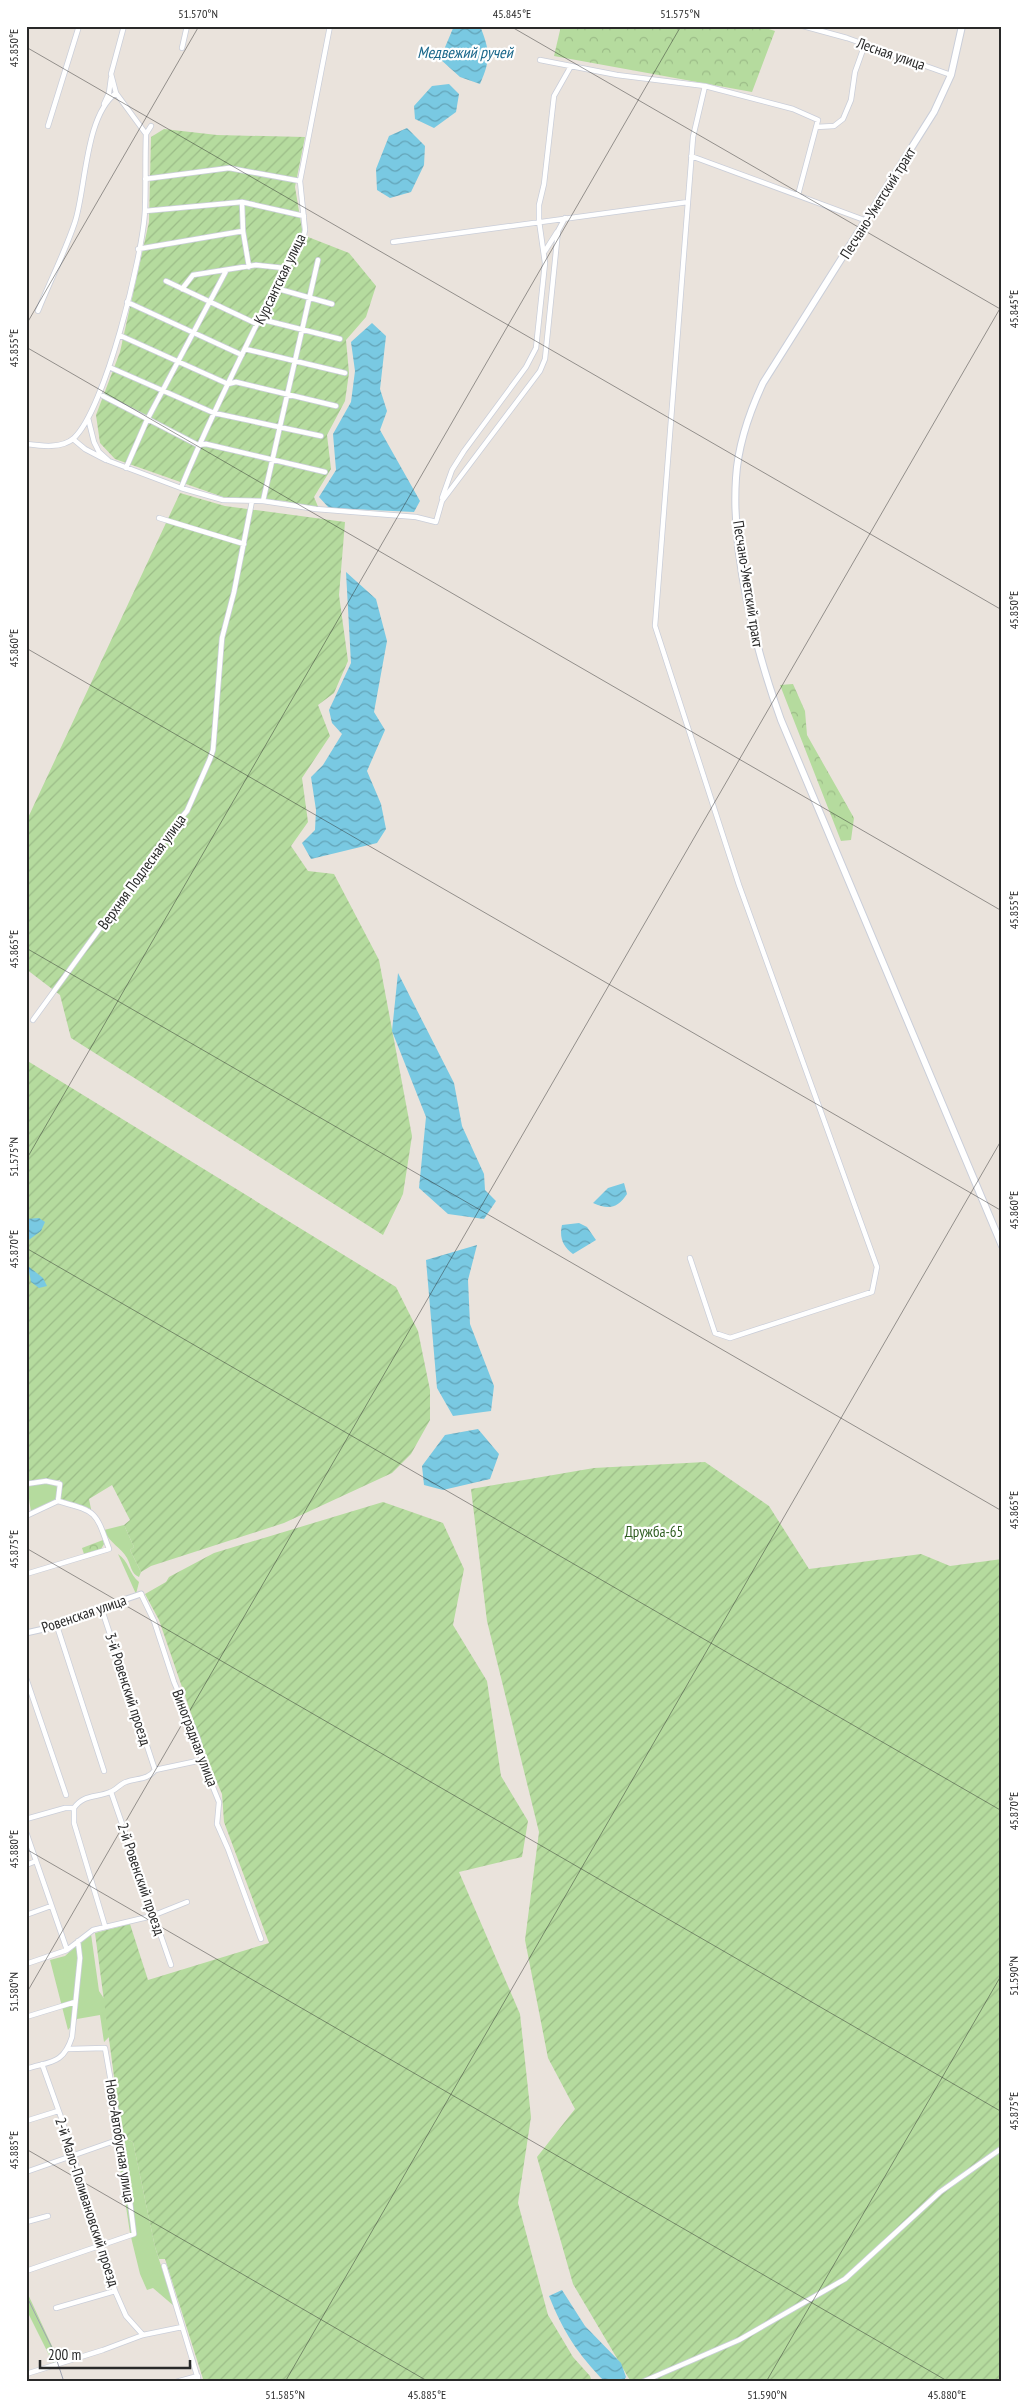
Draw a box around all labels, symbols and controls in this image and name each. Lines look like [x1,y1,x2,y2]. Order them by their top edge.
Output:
text: 51.570°N [178,6,218,21]
text: 45.845°E [493,6,531,21]
text: 51.575°N [660,6,700,21]
text: 45.850°E [6,29,21,67]
street label: Лесная улица [853,33,928,74]
water label: Медвежий ручей [417,42,515,62]
street label: Песчано-Уметский тракт [836,143,920,262]
street label: Курсантская улица [249,230,310,327]
text: 45.845°E [1006,290,1021,328]
text: 45.855°E [6,329,21,367]
street label: Песчано-Уметский тракт [729,519,768,649]
text: 45.850°E [1006,591,1021,629]
text: 45.860°E [6,629,21,667]
street label: Верхняя Подлесная улица [93,810,190,933]
text: 45.855°E [1006,891,1021,929]
text: 45.865°E [6,930,21,968]
text: 51.575°N [6,1137,21,1177]
text: 45.860°E [1006,1191,1021,1229]
text: 45.870°E [6,1230,21,1268]
text: 45.865°E [1006,1491,1021,1529]
park label: Дружба-65 [625,1522,683,1541]
text: 45.875°E [6,1530,21,1568]
street label: Ровенская улица [39,1590,129,1637]
street label: 3-й Ровенский проезд [101,1630,156,1748]
street label: Виноградная улица [168,1687,223,1789]
text: 45.870°E [1006,1792,1021,1830]
street label: 2-й Ровенский проезд [113,1820,170,1938]
text: 45.880°E [6,1830,21,1868]
text: 51.590°N [1006,1956,1021,1996]
text: 51.580°N [6,1972,21,2012]
street label: Ново-Автобусная улица [101,2078,140,2204]
text: 45.875°E [1006,2092,1021,2130]
street label: 2-й Мало-Поливановский проезд [51,2115,124,2289]
text: 45.885°E [6,2131,21,2169]
scale bar [40,2338,190,2370]
text: 200 m [48,2345,81,2364]
text: 51.585°N [265,2387,305,2402]
text: 45.885°E [408,2387,446,2402]
text: 51.590°N [747,2387,787,2402]
text: 45.880°E [928,2387,966,2402]

